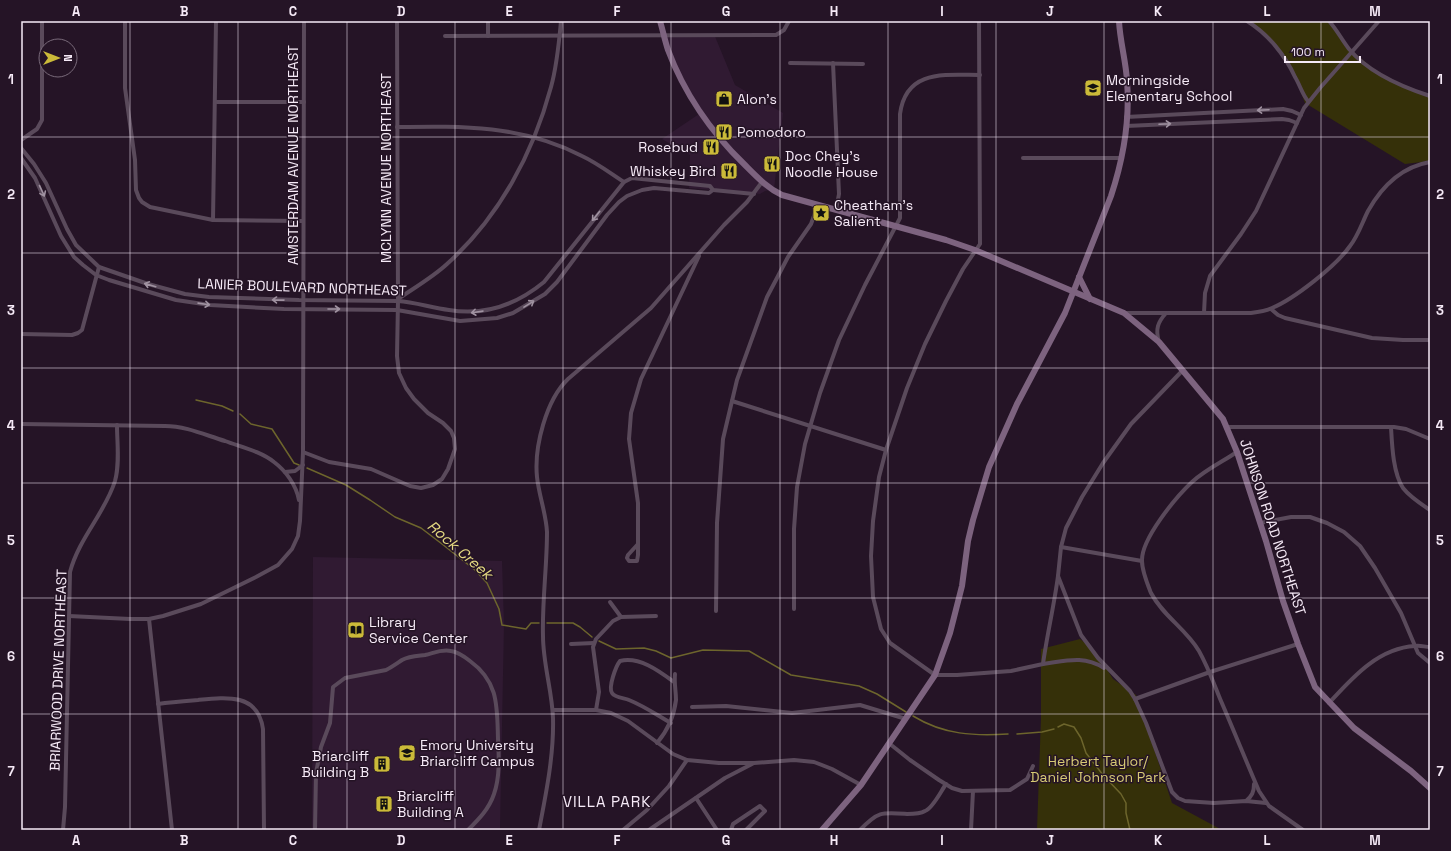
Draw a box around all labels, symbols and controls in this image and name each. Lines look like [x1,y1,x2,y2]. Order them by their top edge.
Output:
text: A [72,3,81,20]
text: B [180,3,189,20]
text: C [289,3,297,20]
text: D [397,3,406,20]
text: E [505,3,513,20]
text: F [614,3,621,20]
text: G [722,3,730,20]
text: H [830,3,838,20]
text: I [940,3,944,20]
text: J [1046,3,1054,20]
text: K [1154,3,1163,20]
text: L [1263,3,1271,20]
text: M [1369,3,1381,20]
north arrow [38,38,78,78]
scale bar [1285,38,1360,64]
text: 100 m [1291,44,1325,60]
street label: AMSTERDAM AVENUE NORTHEAST [284,45,302,265]
text: N [61,54,75,62]
text: 1 [8,71,14,88]
place label: Morningside Elementary School [1106,71,1232,105]
text: 1 [1437,71,1443,88]
street label: MCLYNN AVENUE NORTHEAST [377,73,395,263]
school or university icon: Morningside Elementary School [1083,78,1103,98]
shop icon: Alon's [714,89,734,109]
place label: Alon's [737,90,777,108]
one-way arrow [1257,107,1270,114]
one-way arrow [1158,121,1171,128]
restaurant icon: Pomodoro [714,122,734,142]
place label: Pomodoro [737,123,806,141]
restaurant icon: Rosebud [701,137,721,157]
place label: Rosebud [638,138,698,156]
place label: Doc Chey's Noodle House [785,147,878,181]
restaurant icon: Doc Chey's Noodle House [762,154,782,174]
restaurant icon: Whiskey Bird [719,161,739,181]
place label: Whiskey Bird [630,162,716,180]
one-way arrow [39,185,46,197]
text: 2 [7,186,15,203]
text: 2 [1436,186,1444,203]
place label: Cheatham's Salient [834,196,913,230]
place icon: Cheatham's Salient [811,203,831,223]
one-way arrow [591,211,600,222]
street label: LANIER BOULEVARD NORTHEAST [197,274,407,300]
one-way arrow [144,281,157,288]
one-way arrow [272,296,285,303]
one-way arrow [197,300,210,308]
one-way arrow [523,300,534,308]
text: 3 [7,302,15,319]
text: 3 [1436,302,1444,319]
one-way arrow [327,305,340,313]
one-way arrow [471,308,484,316]
text: 4 [7,417,15,434]
text: 4 [1436,417,1444,434]
street label: JOHNSON ROAD NORTHEAST [1236,437,1310,617]
water label: Rock Creek [424,516,498,584]
text: 5 [7,532,15,549]
text: 5 [1436,532,1444,549]
street label: BRIARWOOD DRIVE NORTHEAST [45,569,71,771]
place label: Library Service Center [369,613,468,647]
library icon: Library Service Center [346,620,366,640]
text: 6 [7,648,15,665]
text: 6 [1436,648,1444,665]
place label: Emory University Briarcliff Campus [420,736,535,770]
school or university icon: Emory University Briarcliff Campus [397,743,417,763]
place label: Briarcliff Building B [301,747,369,781]
park label: Herbert Taylor/ Daniel Johnson Park [1030,752,1166,786]
building icon: Briarcliff Building B [372,754,392,774]
text: 7 [7,763,15,780]
text: 7 [1436,763,1444,780]
place label: Briarcliff Building A [397,787,464,821]
district label: VILLA PARK [563,792,651,811]
building icon: Briarcliff Building A [374,794,394,814]
text: A [72,832,81,849]
text: B [180,832,189,849]
text: C [289,832,297,849]
text: D [397,832,406,849]
text: E [505,832,513,849]
text: F [614,832,621,849]
text: G [722,832,730,849]
text: H [830,832,838,849]
text: I [940,832,944,849]
text: J [1046,832,1054,849]
text: K [1154,832,1163,849]
text: L [1263,832,1271,849]
text: M [1369,832,1381,849]

